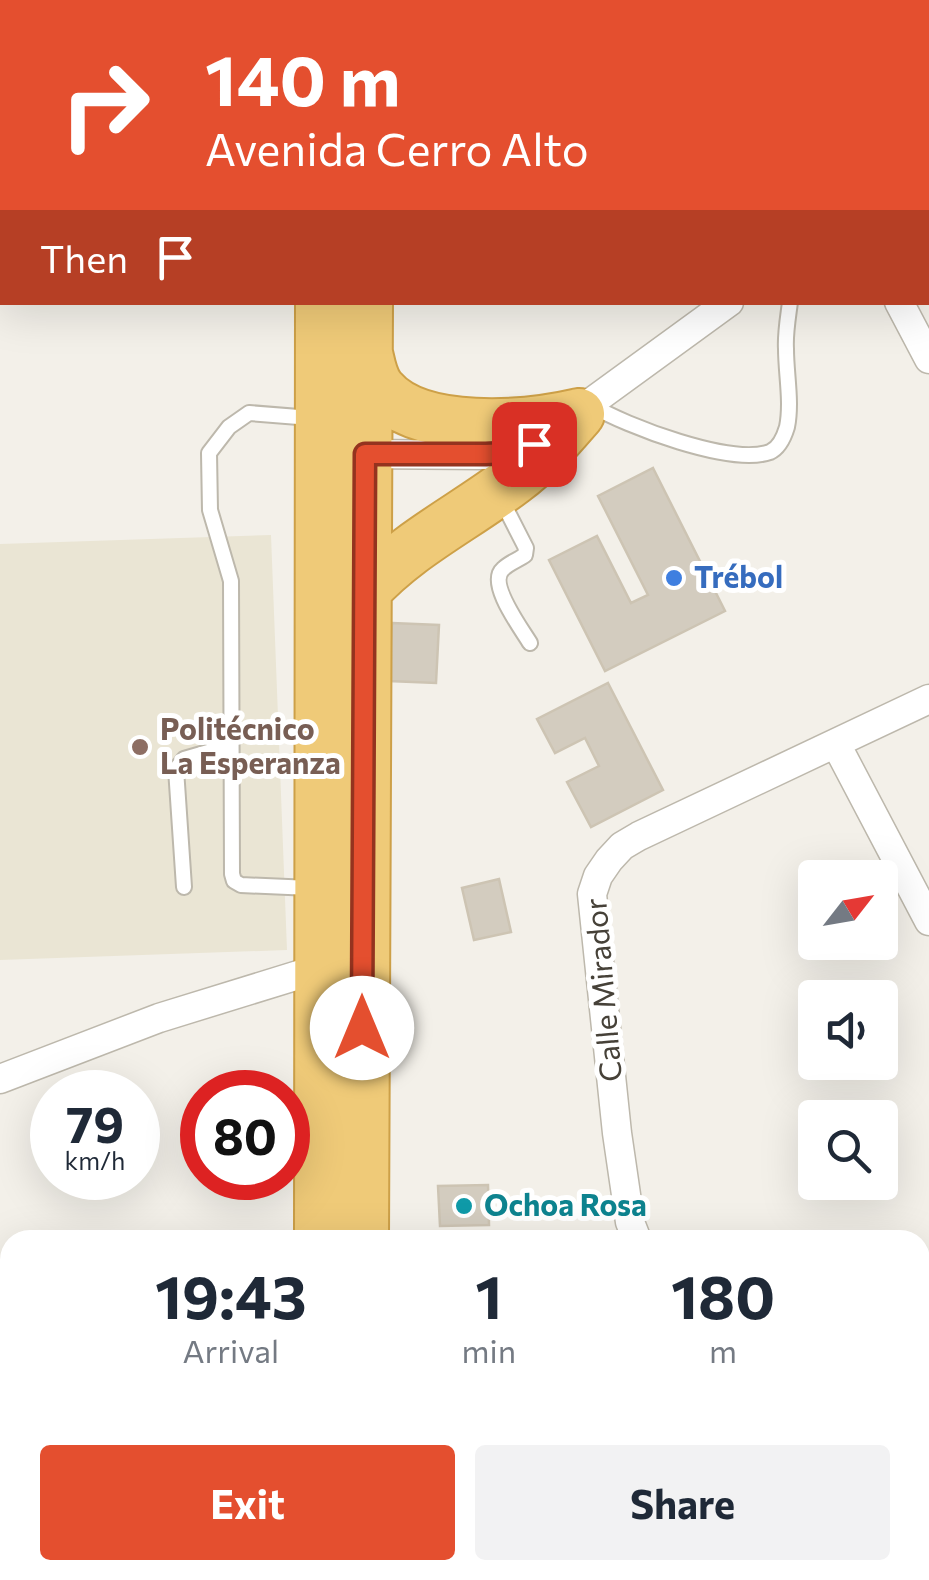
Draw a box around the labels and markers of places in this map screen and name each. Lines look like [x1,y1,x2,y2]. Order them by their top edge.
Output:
pin [492,402,577,487]
place label: Trébol [694,557,783,594]
marker: Trébol [663,567,685,589]
place label: Politécnico La Esperanza [160,709,341,780]
marker: Politécnico La Esperanza [129,736,151,758]
place label: Ochoa Rosa [484,1185,647,1222]
marker: Ochoa Rosa [453,1195,475,1217]

